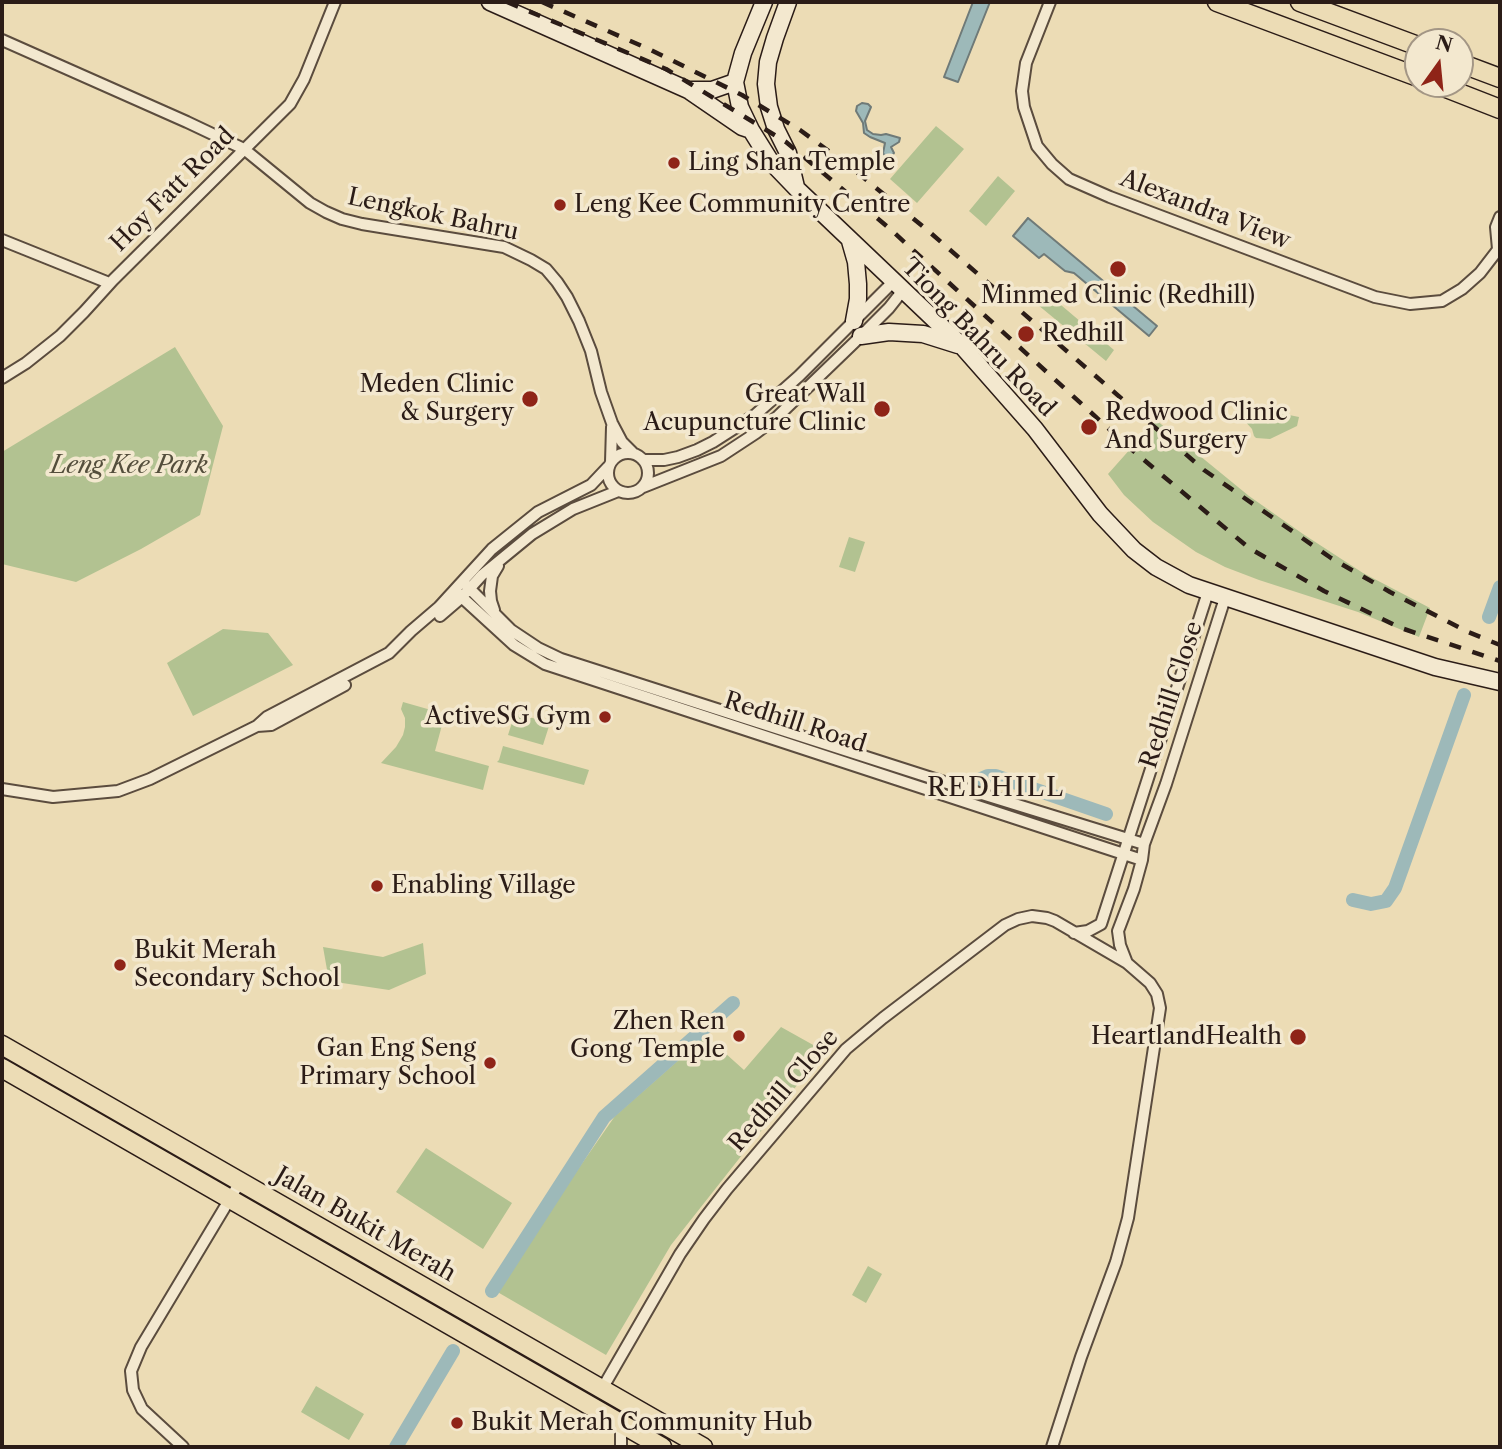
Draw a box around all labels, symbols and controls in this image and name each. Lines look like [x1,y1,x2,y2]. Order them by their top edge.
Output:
north arrow [1404,28,1474,98]
text: N [1433,31,1455,57]
street label: Hoy Fatt Road [105,122,241,258]
place label: Ling Shan Temple [688,149,895,177]
marker: Ling Shan Temple [666,155,682,171]
street label: Alexandra View [1116,164,1294,256]
street label: Lengkok Bahru [345,183,521,247]
place label: Leng Kee Community Centre [574,191,911,219]
marker: Leng Kee Community Centre [552,197,568,213]
street label: Tiong Bahru Road [895,253,1061,423]
marker: Minmed Clinic (Redhill) [1108,259,1128,279]
place label: Minmed Clinic (Redhill) [981,282,1255,310]
place label: Redhill [1042,320,1124,348]
marker: Redhill [1016,324,1036,344]
place label: Meden Clinic & Surgery [360,371,514,427]
place label: Great Wall Acupuncture Clinic [643,381,866,437]
marker: Meden Clinic & Surgery [520,389,540,409]
marker: Great Wall Acupuncture Clinic [872,399,892,419]
place label: Redwood Clinic And Surgery [1105,399,1288,455]
marker: Redwood Clinic And Surgery [1079,417,1099,437]
park label: Leng Kee Park [50,452,208,480]
street label: Redhill Close [1135,618,1209,772]
street label: Redhill Road [720,686,870,760]
place label: ActiveSG Gym [425,703,591,731]
marker: ActiveSG Gym [597,709,613,725]
district label: REDHILL [928,772,1064,804]
place label: Enabling Village [391,872,576,900]
marker: Enabling Village [369,878,385,894]
place label: Bukit Merah Secondary School [134,937,340,993]
marker: Bukit Merah Secondary School [112,957,128,973]
place label: Zhen Ren Gong Temple [570,1008,725,1064]
place label: HeartlandHealth [1091,1023,1282,1051]
street label: Redhill Close [723,1024,845,1158]
marker: HeartlandHealth [1288,1027,1308,1047]
marker: Zhen Ren Gong Temple [731,1028,747,1044]
place label: Gan Eng Seng Primary School [299,1035,476,1091]
marker: Gan Eng Seng Primary School [482,1055,498,1071]
street label: Jalan Bukit Merah [269,1161,461,1289]
place label: Bukit Merah Community Hub [471,1409,813,1437]
marker: Bukit Merah Community Hub [449,1415,465,1431]

